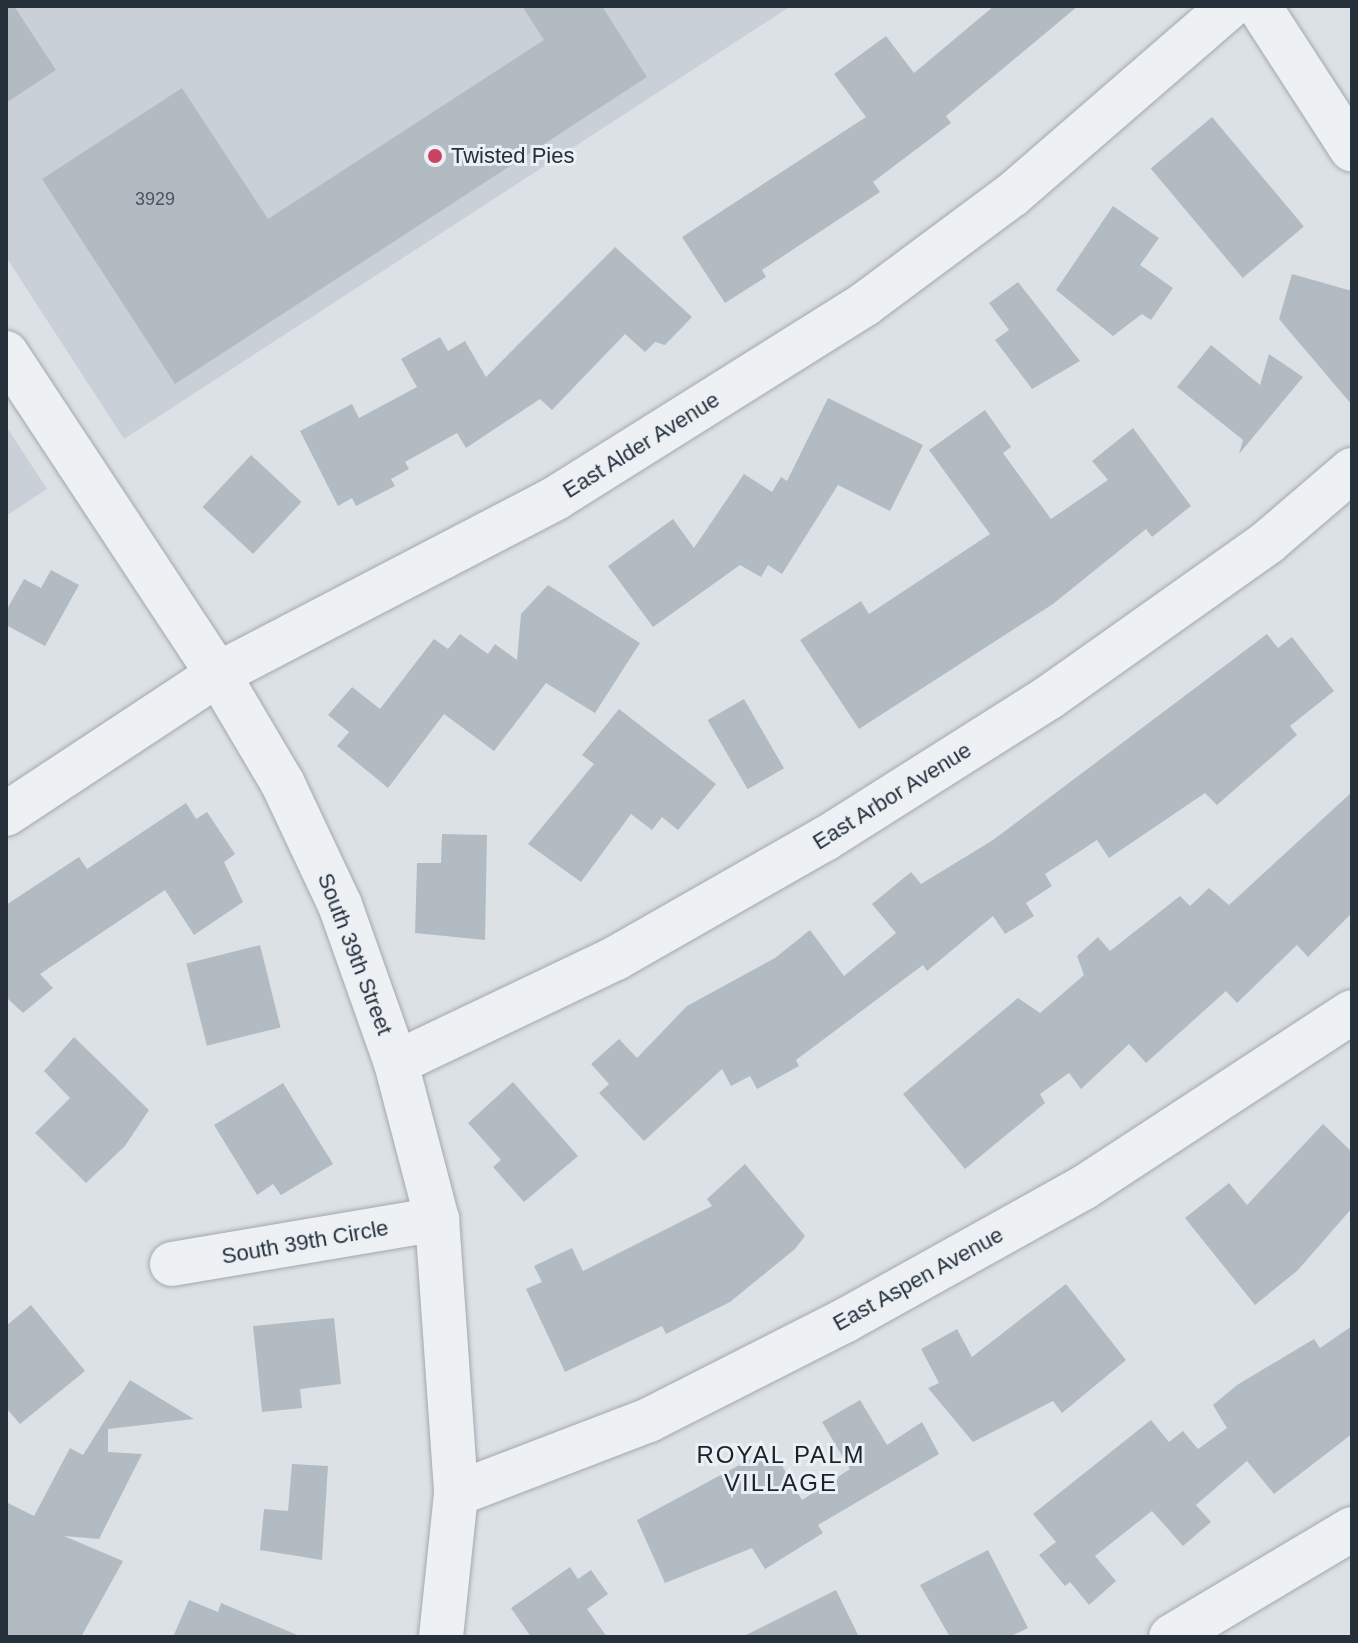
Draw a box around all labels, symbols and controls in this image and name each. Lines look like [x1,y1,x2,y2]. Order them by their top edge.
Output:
place label: Twisted Pies [451,143,574,169]
marker: Twisted Pies [426,147,444,165]
house number: 3929 [135,188,175,210]
street label: East Alder Avenue [557,386,725,504]
street label: East Arbor Avenue [807,736,977,856]
street label: South 39th Street [312,869,398,1039]
street label: South 39th Circle [220,1214,390,1270]
street label: East Aspen Avenue [827,1221,1009,1337]
district label: ROYAL PALM VILLAGE [696,1441,866,1497]

